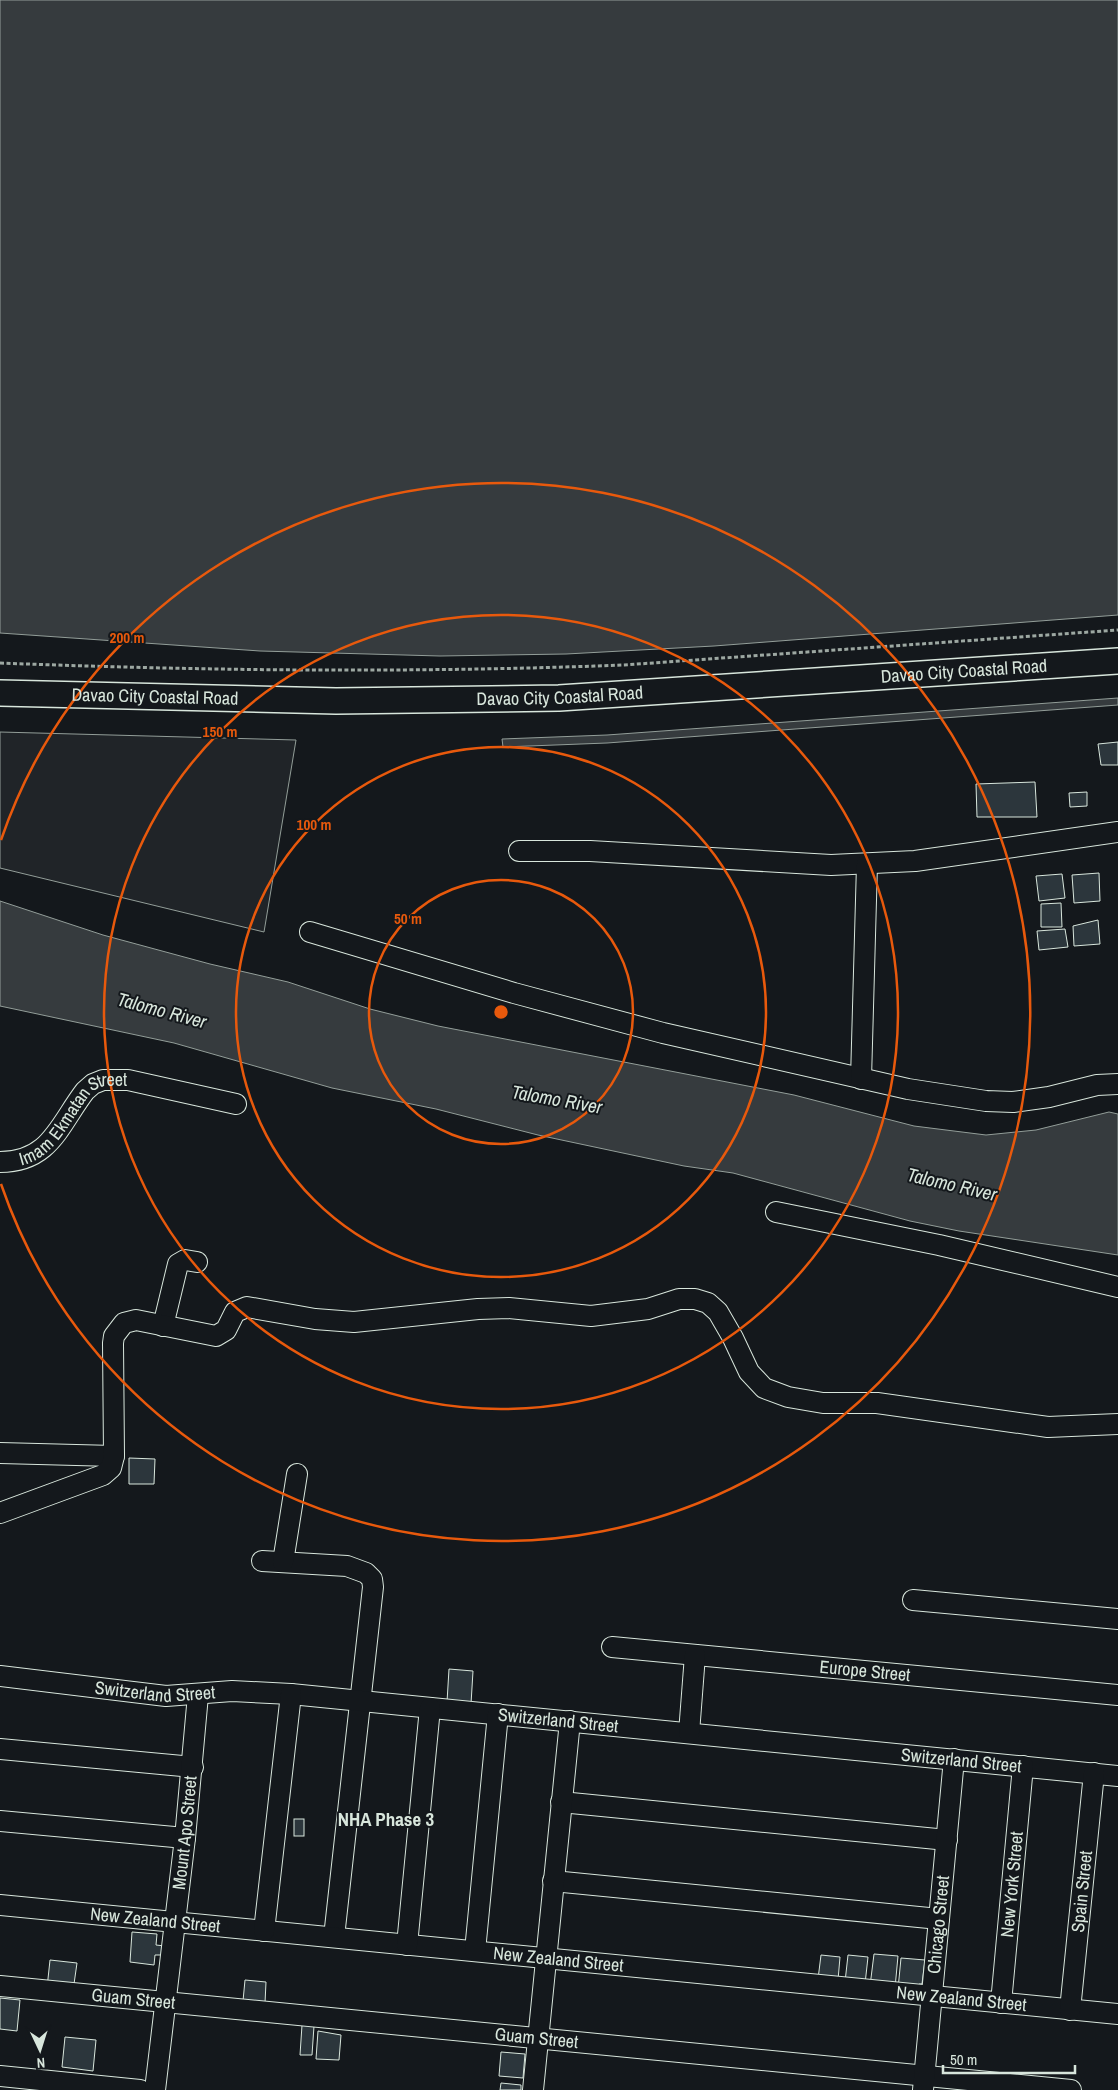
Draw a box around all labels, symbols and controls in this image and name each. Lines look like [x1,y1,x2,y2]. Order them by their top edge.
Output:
text: 200 m [110,627,144,648]
street label: Davao City Coastal Road [880,653,1048,689]
street label: Davao City Coastal Road [476,679,644,711]
street label: Davao City Coastal Road [71,682,239,711]
text: 150 m [203,721,237,742]
text: 100 m [297,814,331,835]
text: 50 m [394,908,422,929]
water label: Talomo River [114,986,210,1035]
centre of rings [492,1003,510,1021]
street label: Imam Ekmatan Street [16,1067,127,1171]
water label: Talomo River [510,1078,605,1120]
water label: Talomo River [905,1161,1000,1207]
street label: Europe Street [818,1654,911,1687]
street label: Switzerland Street [94,1675,216,1708]
street label: Switzerland Street [497,1702,620,1738]
street label: Switzerland Street [900,1742,1023,1778]
street label: Mount Apo Street [166,1775,203,1891]
district label: NHA Phase 3 [338,1806,435,1832]
street label: New York Street [994,1830,1029,1938]
street label: Spain Street [1065,1849,1098,1934]
street label: Chicago Street [921,1874,955,1975]
street label: New Zealand Street [89,1901,222,1938]
street label: New Zealand Street [492,1940,625,1978]
street label: New Zealand Street [895,1979,1028,2017]
street label: Guam Street [91,1982,176,2015]
street label: Guam Street [494,2021,579,2054]
north arrow [15,2025,65,2075]
scale bar [943,2042,1076,2074]
text: 50 m [950,2049,977,2070]
text: N [36,2054,46,2072]

